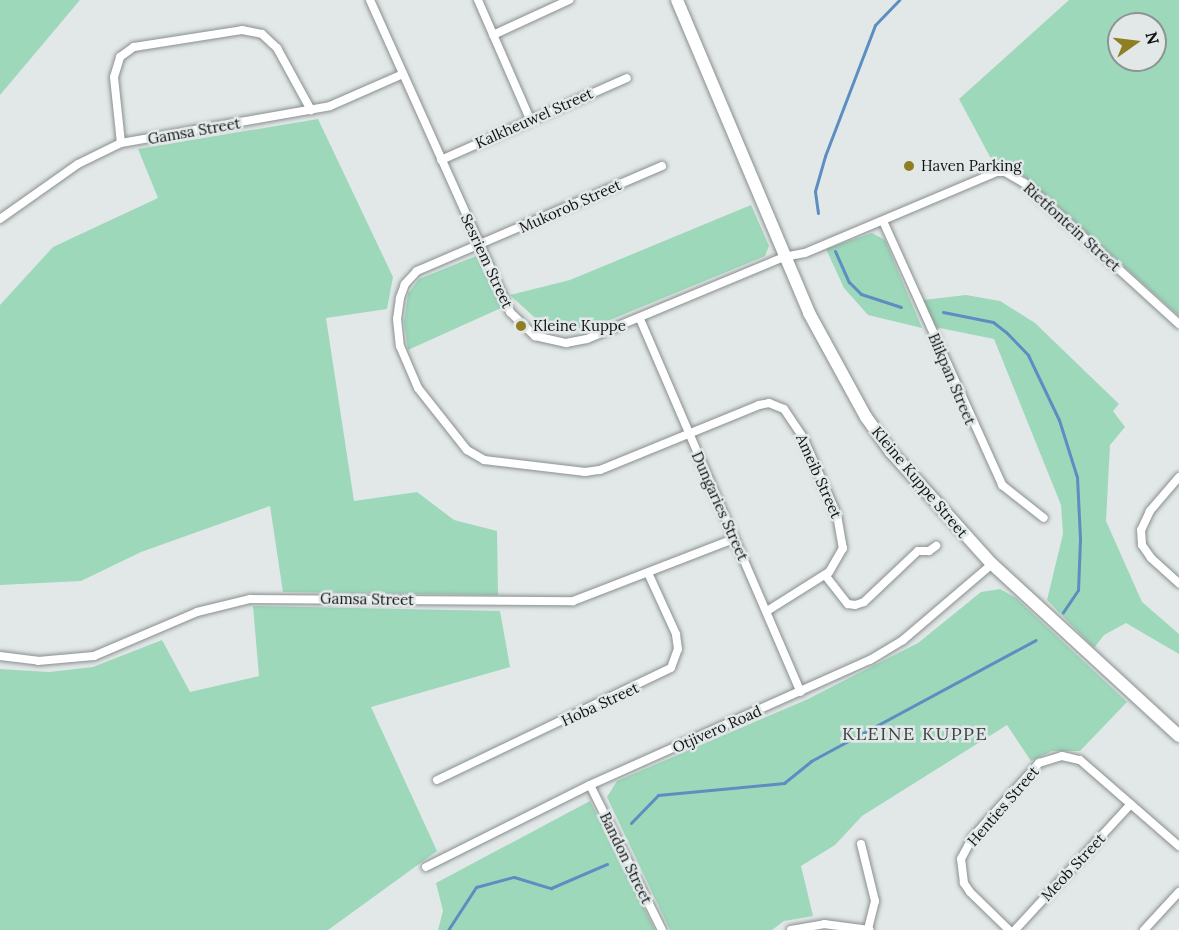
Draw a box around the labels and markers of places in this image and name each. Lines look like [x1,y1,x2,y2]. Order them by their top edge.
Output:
place label: Haven Parking [921,157,1022,175]
marker: Haven Parking [902,159,916,173]
place label: Kleine Kuppe [533,317,626,335]
marker: Kleine Kuppe [514,319,528,333]

